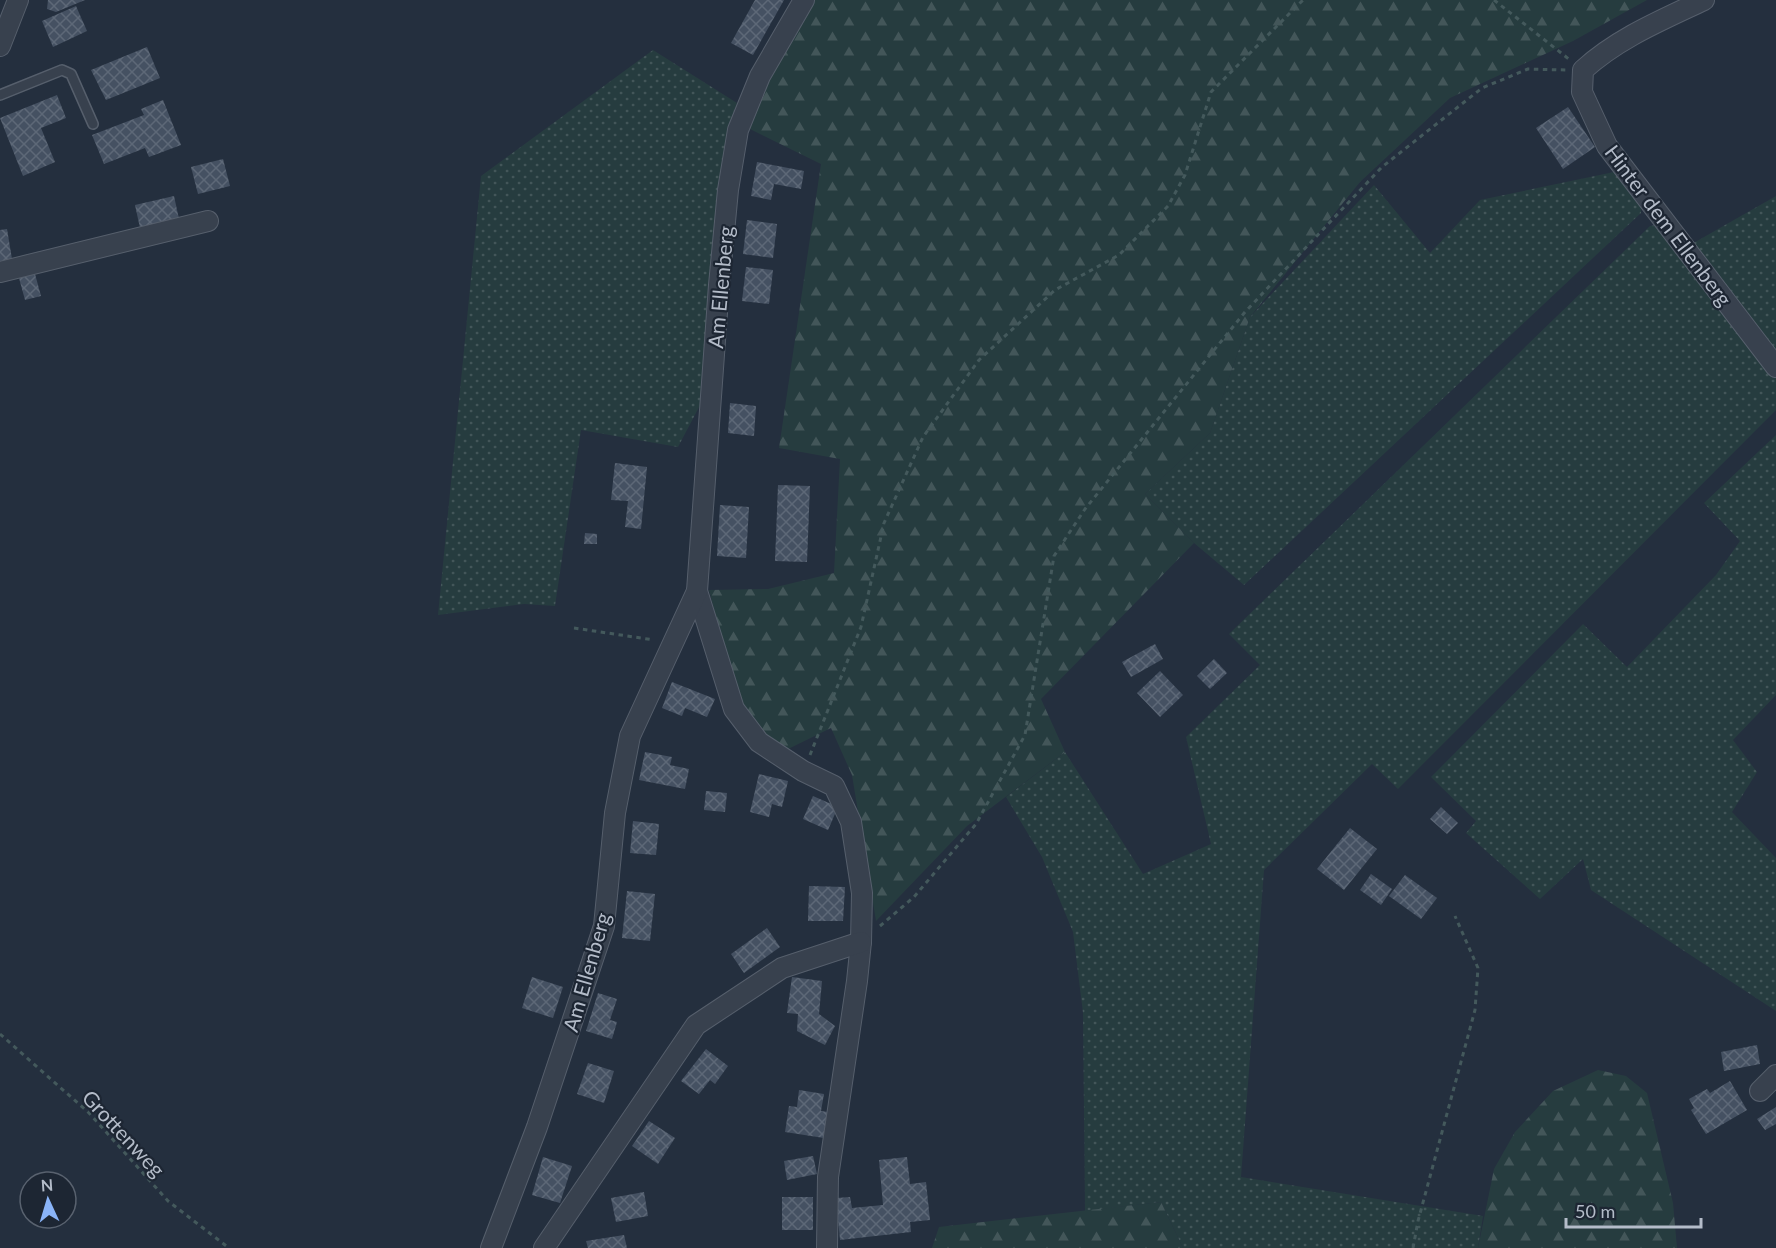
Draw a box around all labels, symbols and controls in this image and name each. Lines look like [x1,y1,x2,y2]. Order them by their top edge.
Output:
street label: Hinter dem Ellenberg [1600,140,1738,310]
street label: Am Ellenberg [702,225,738,349]
street label: Am Ellenberg [557,909,615,1034]
street label: Grottenweg [78,1084,171,1182]
north arrow [18,1170,78,1230]
text: N [40,1175,54,1194]
scale bar [1566,1191,1701,1229]
text: 50 m [1575,1200,1615,1222]

